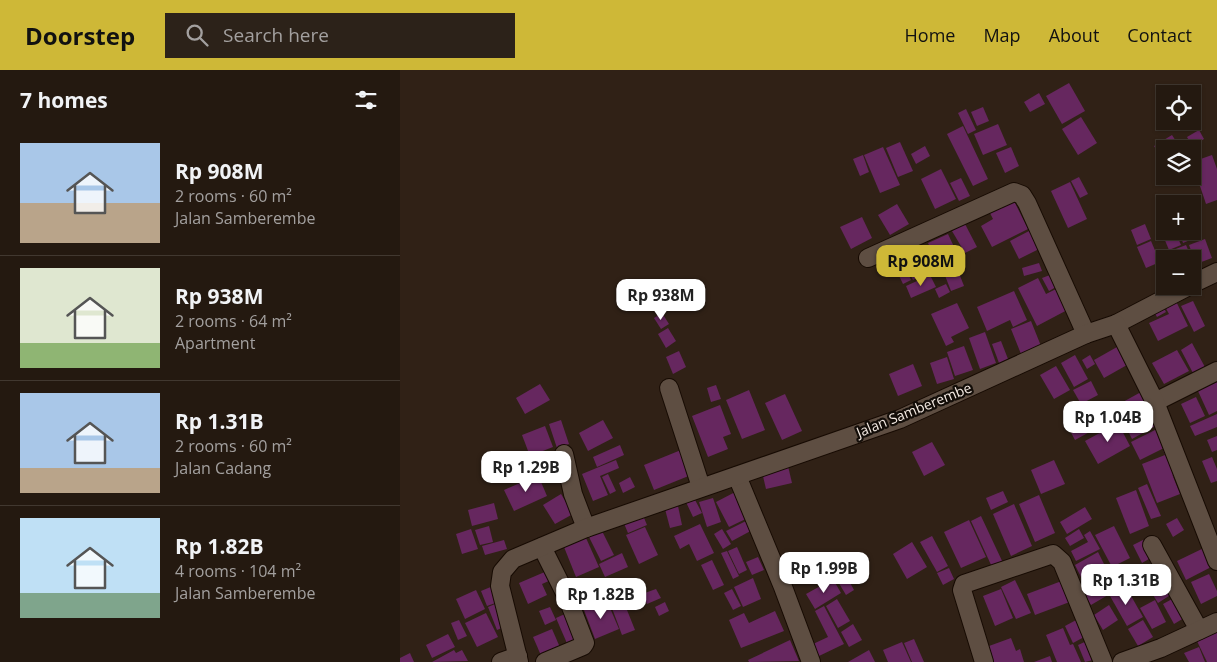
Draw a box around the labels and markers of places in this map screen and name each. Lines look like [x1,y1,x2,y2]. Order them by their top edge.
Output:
pin: Rp 908M [875,244,967,287]
pin: Rp 938M [615,278,707,321]
pin: Rp 1.04B [1056,400,1160,443]
pin: Rp 1.29B [474,450,578,493]
pin: Rp 1.99B [772,552,876,594]
pin: Rp 1.31B [1074,564,1178,606]
pin: Rp 1.82B [549,578,653,620]

